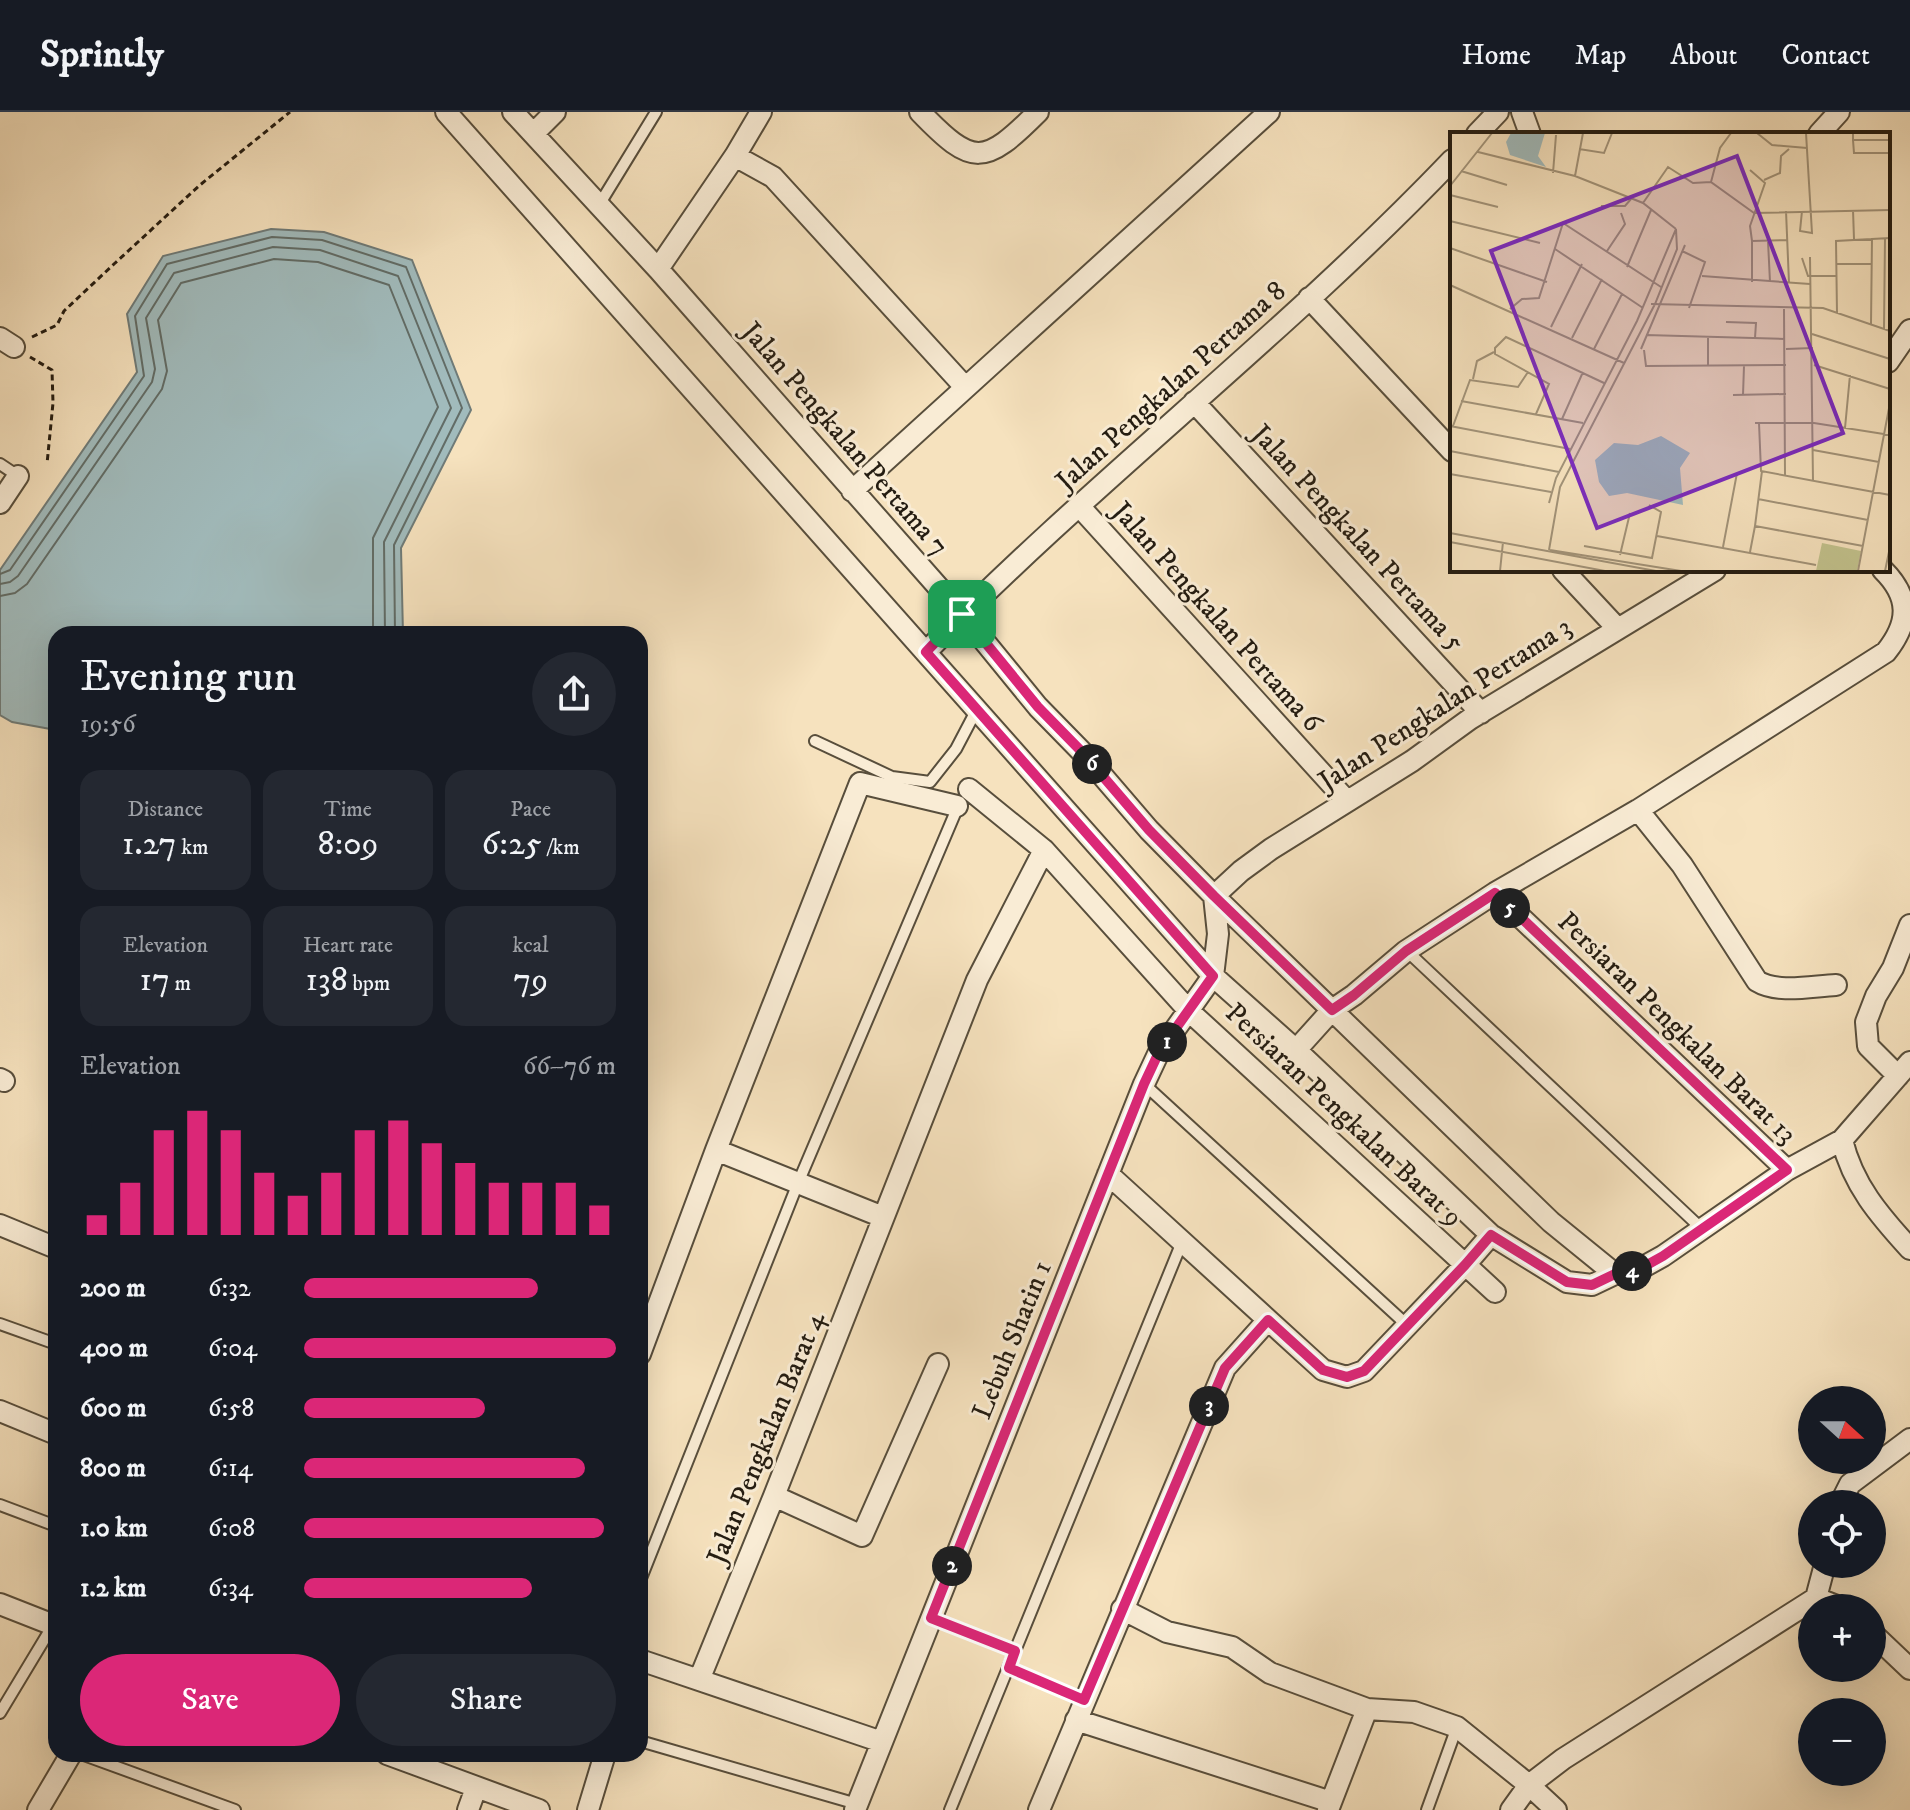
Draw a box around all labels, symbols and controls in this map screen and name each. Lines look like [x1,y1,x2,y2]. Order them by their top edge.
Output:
text: Sprintly [40,31,164,79]
text: Home [1462,38,1531,73]
text: Map [1575,38,1626,73]
text: About [1670,38,1737,73]
text: Contact [1781,38,1870,73]
inset map [1450,132,1890,572]
street label: Jalan Pengkalan Pertama 8 [1046,273,1293,501]
street label: Jalan Pengkalan Pertama 7 [732,313,956,563]
street label: Jalan Pengkalan Pertama 5 [1242,415,1472,659]
street label: Jalan Pengkalan Pertama 6 [1102,492,1331,741]
pin [928,580,996,648]
icon: arrive [940,592,984,636]
street label: Jalan Pengkalan Pertama 3 [1310,609,1578,800]
text: Evening run [80,650,297,705]
button: share [532,652,616,736]
text: 19:56 [80,708,136,741]
pin: 6 [1072,744,1112,784]
text: 6 [1086,750,1098,777]
text: Distance [127,796,203,823]
text: Time [324,796,372,823]
text: Pace [510,796,551,823]
text: 1.27 [122,823,176,865]
text: 8:09 [317,823,379,865]
text: 6:25 [482,823,542,865]
text: km [176,834,209,861]
text: /km [542,834,580,861]
pin: 5 [1490,888,1530,928]
text: 5 [1505,894,1515,921]
street label: Persiaran Pengkalan Barat 13 [1550,904,1804,1152]
text: Elevation [123,932,208,959]
text: Heart rate [303,932,393,959]
text: kcal [513,932,549,959]
text: 17 [140,959,170,1001]
text: 138 [306,959,348,1001]
text: 79 [513,959,548,1001]
text: m [170,970,191,997]
text: bpm [348,970,390,997]
street label: Persiaran Pengkalan Barat 9 [1218,996,1470,1234]
pin: 1 [1147,1022,1187,1062]
text: 1 [1163,1028,1171,1055]
text: Elevation [80,1050,181,1083]
text: 66–76 m [523,1050,616,1083]
pin: 4 [1612,1251,1652,1291]
street label: Lebuh Shatin 1 [964,1256,1060,1424]
text: 4 [1626,1257,1638,1284]
text: 200 m [80,1272,146,1305]
text: 6:32 [208,1272,251,1305]
street label: Jalan Pengkalan Barat 4 [698,1306,833,1572]
text: 400 m [80,1332,148,1365]
text: 6:04 [208,1332,257,1365]
pin: 3 [1189,1386,1229,1426]
north arrow [1798,1386,1886,1474]
map controls [1798,1386,1886,1786]
text: 600 m [80,1392,147,1425]
text: 6:58 [208,1392,254,1425]
text: 3 [1205,1392,1213,1419]
text: 800 m [80,1452,146,1485]
text: 6:14 [208,1452,253,1485]
button: locate [1798,1490,1886,1578]
text: 1.0 km [80,1512,148,1545]
text: 6:08 [208,1512,255,1545]
pin: 2 [932,1546,972,1586]
text: 2 [947,1552,957,1579]
text: 1.2 km [80,1572,146,1605]
text: 6:34 [208,1572,253,1605]
button: + [1798,1594,1886,1682]
button: Save [80,1654,340,1746]
button: Share [356,1654,616,1746]
button: − [1798,1698,1886,1786]

